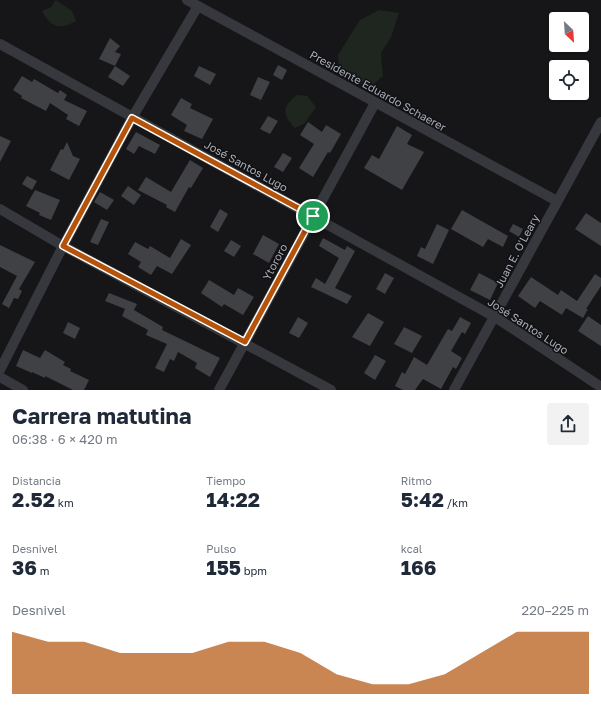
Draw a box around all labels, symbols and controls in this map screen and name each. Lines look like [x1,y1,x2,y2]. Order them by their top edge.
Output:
north arrow [549,12,589,52]
map controls [549,12,589,100]
street label: Presidente Eduardo Schaerer [308,48,449,134]
button: locate [549,60,589,100]
street label: José Santos Lugo [202,137,291,194]
pin [296,199,330,233]
icon: arrive [302,205,324,227]
street label: Juan E. O'Leary [492,212,541,290]
street label: Ytororo [260,241,290,282]
street label: José Santos Lugo [486,295,571,357]
text: Carrera matutina [12,402,192,429]
button: share [547,403,589,445]
text: 06:38 · 6 × 420 m [12,431,118,447]
text: Distancia [12,474,61,487]
text: Tiempo [206,474,246,487]
text: Ritmo [401,474,432,487]
text: 2.52 [12,487,55,511]
text: 14:22 [206,487,260,511]
text: 5:42 [401,487,444,511]
text: km [55,496,74,509]
text: /km [444,496,468,509]
text: Desnivel [12,542,57,555]
text: Pulso [206,542,236,555]
text: kcal [401,542,422,555]
text: 36 [12,555,37,579]
text: 155 [206,555,241,579]
text: 166 [401,555,436,579]
text: m [37,564,49,577]
text: bpm [241,564,267,577]
text: Desnivel [12,602,66,618]
text: 220–225 m [522,602,589,618]

